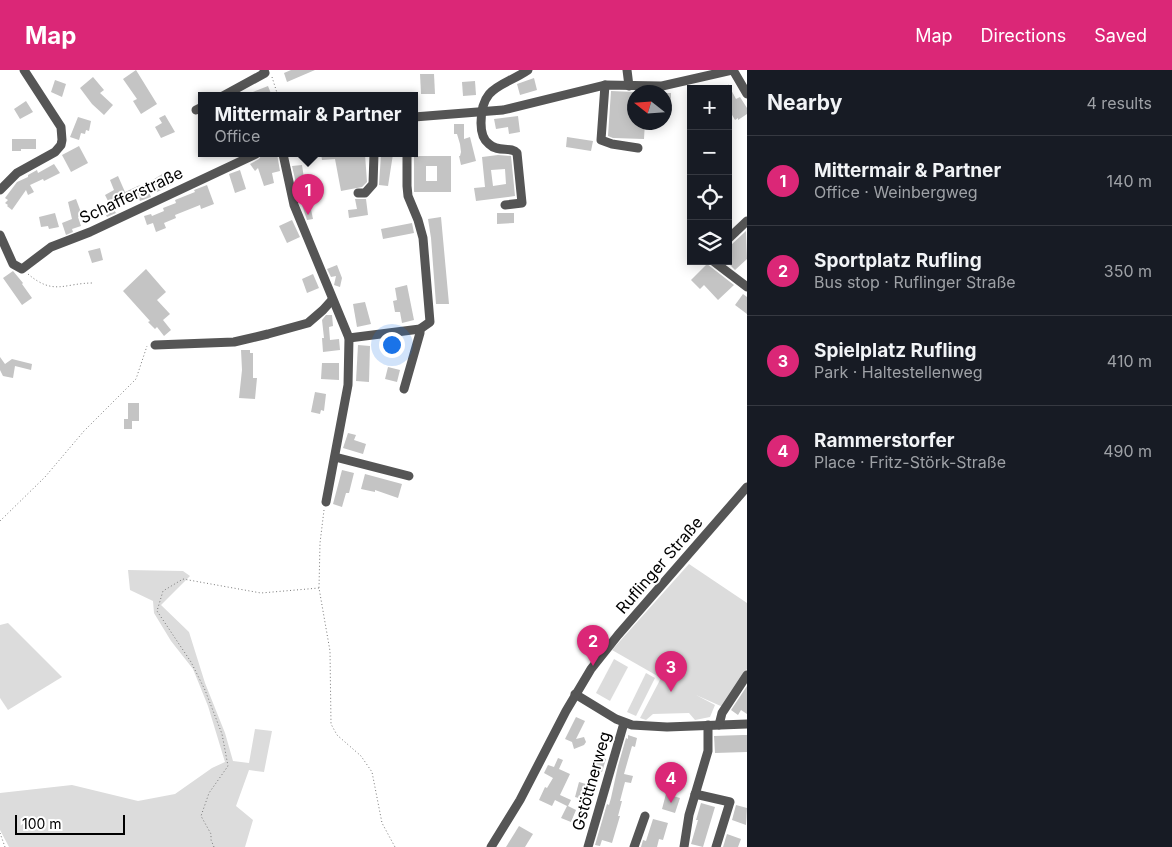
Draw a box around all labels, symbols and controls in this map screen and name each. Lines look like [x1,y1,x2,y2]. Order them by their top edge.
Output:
text: Map [25,21,76,50]
text: Map [915,25,953,46]
text: Directions [981,25,1066,46]
text: Saved [1094,25,1147,46]
north arrow [627,85,672,130]
map controls [687,85,732,265]
button: + [687,85,732,130]
text: Nearby [767,90,842,115]
popup [198,92,418,157]
text: 4 results [1087,93,1152,113]
text: Mittermair & Partner [214,103,402,126]
text: Office [214,126,260,146]
button: − [687,130,732,175]
text: Mittermair & Partner [814,159,1001,182]
street label: Schafferstraße [76,162,186,228]
text: 1 [780,171,786,191]
text: 140 m [1107,171,1152,191]
pin: 1 [292,174,324,215]
button: locate [687,175,732,220]
text: Office · Weinbergweg [814,182,978,202]
button: layers [687,220,732,265]
text: Sportplatz Rufling [814,249,982,272]
text: 2 [778,261,788,281]
text: 350 m [1104,261,1152,281]
text: Bus stop · Ruflinger Straße [814,272,1016,292]
your location [379,332,405,358]
text: Spielplatz Rufling [814,339,977,362]
text: 3 [778,351,788,371]
text: 410 m [1107,351,1152,371]
text: Park · Haltestellenweg [814,362,983,382]
text: Rammerstorfer [814,429,955,452]
text: 4 [778,441,788,461]
text: 490 m [1103,441,1152,461]
text: Place · Fritz-Störk-Straße [814,452,1006,472]
street label: Ruflinger Straße [611,512,707,618]
pin: 2 [577,625,609,666]
pin: 3 [655,651,687,692]
street label: Gstöttnerweg [567,729,615,833]
pin: 4 [655,762,687,803]
scale bar [15,812,125,835]
text: 100 m [22,815,62,832]

